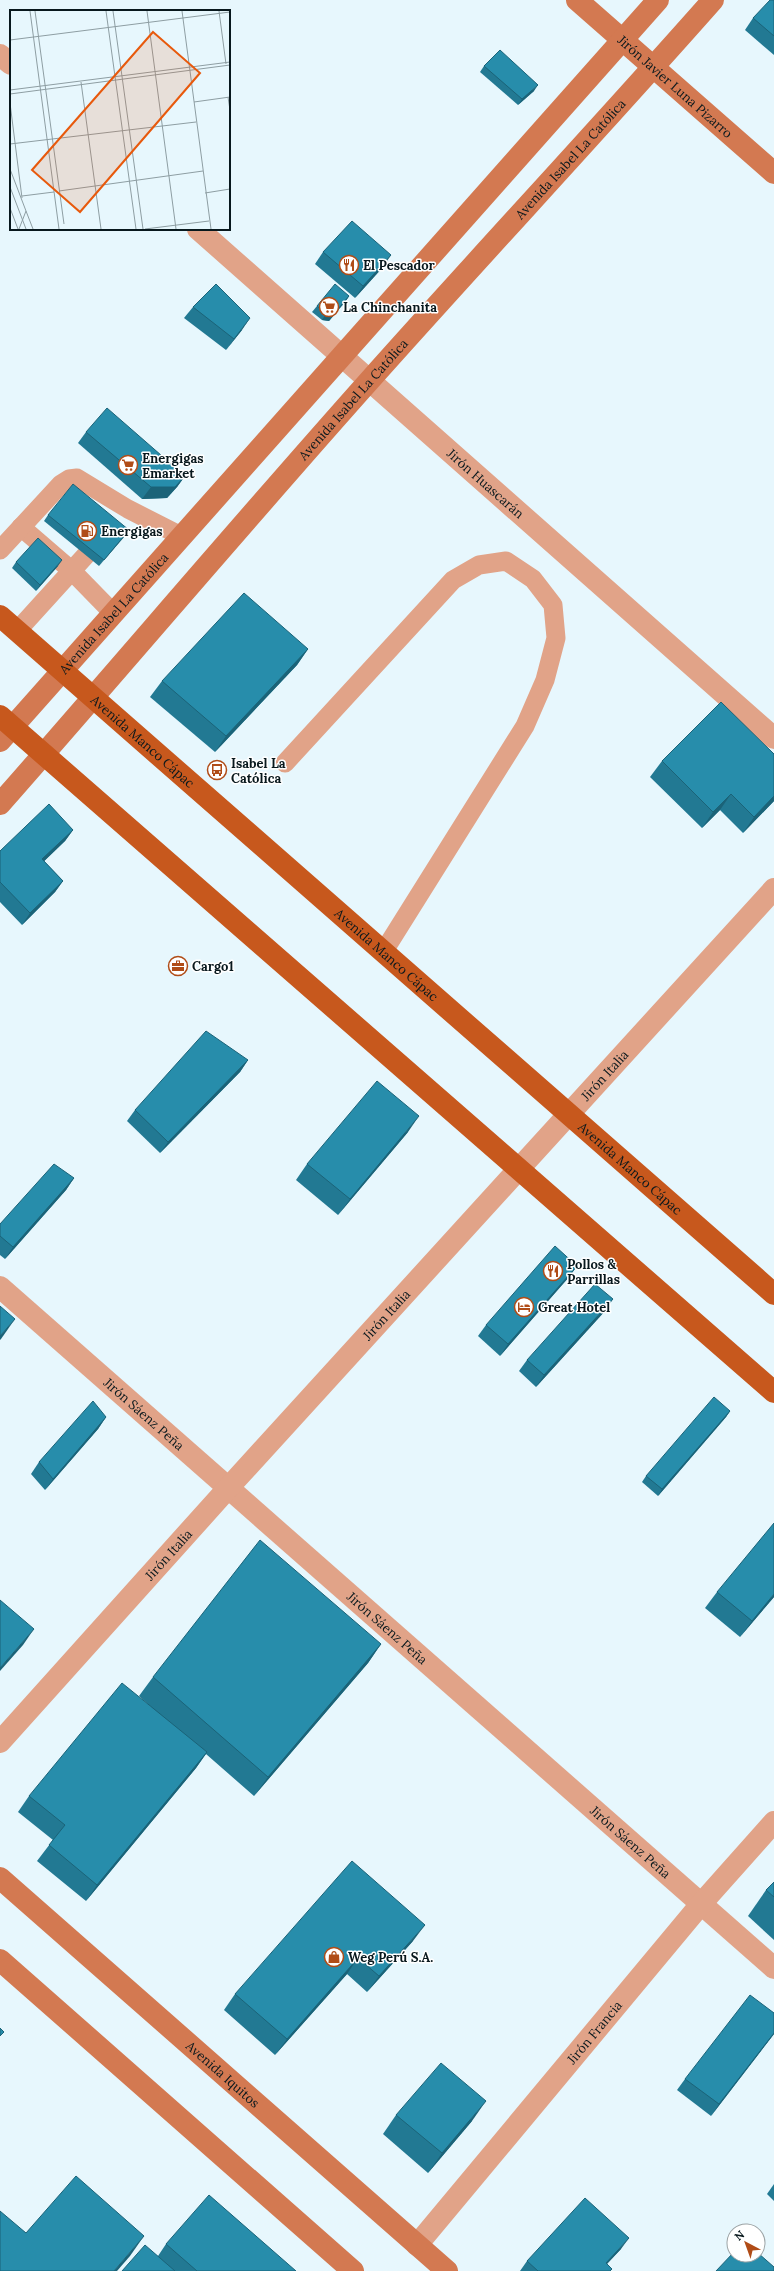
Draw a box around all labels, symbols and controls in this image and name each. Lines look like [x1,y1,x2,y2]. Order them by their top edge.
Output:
inset map [10,10,230,230]
street label: Jirón Javier Luna Pizarro [613,31,736,142]
street label: Avenida Isabel La Católica [511,95,630,224]
restaurant icon: El Pescador [338,254,360,276]
place label: El Pescador [363,257,436,274]
supermarket icon: La Chinchanita [318,296,340,318]
place label: La Chinchanita [343,299,437,316]
street label: Avenida Isabel La Católica [294,335,412,465]
street label: Jirón Huascarán [443,444,528,522]
place label: Energigas Emarket [142,450,204,482]
supermarket icon: Energigas Emarket [117,454,139,476]
fuel station icon: Energigas [76,520,98,542]
place label: Energigas [101,523,163,540]
street label: Avenida Isabel La Católica [55,549,172,678]
street label: Avenida Manco Cápac [86,691,198,792]
place label: Isabel La Católica [231,755,286,787]
bus stop icon: Isabel La Católica [206,759,228,781]
street label: Avenida Manco Cápac [330,904,442,1005]
office icon: Cargo1 [167,955,189,977]
place label: Cargo1 [192,958,234,975]
street label: Jirón Italia [577,1046,632,1105]
street label: Avenida Manco Cápac [574,1118,686,1219]
place label: Pollos & Parrillas [567,1256,620,1288]
restaurant icon: Pollos & Parrillas [542,1260,564,1282]
street label: Jirón Italia [358,1286,414,1345]
hotel icon: Great Hotel [513,1296,535,1318]
place label: Great Hotel [538,1299,610,1316]
street label: Jirón Sáenz Peña [99,1374,188,1454]
street label: Jirón Italia [141,1526,196,1585]
street label: Jirón Sáenz Peña [343,1588,431,1668]
street label: Jirón Sáenz Peña [586,1802,674,1882]
shop icon: Weg Perú S.A. [323,1946,345,1968]
place label: Weg Perú S.A. [348,1949,433,1966]
street label: Jirón Francia [563,1997,626,2068]
street label: Avenida Iquitos [181,2037,263,2112]
north arrow [726,2223,766,2263]
text: N [732,2227,748,2244]

